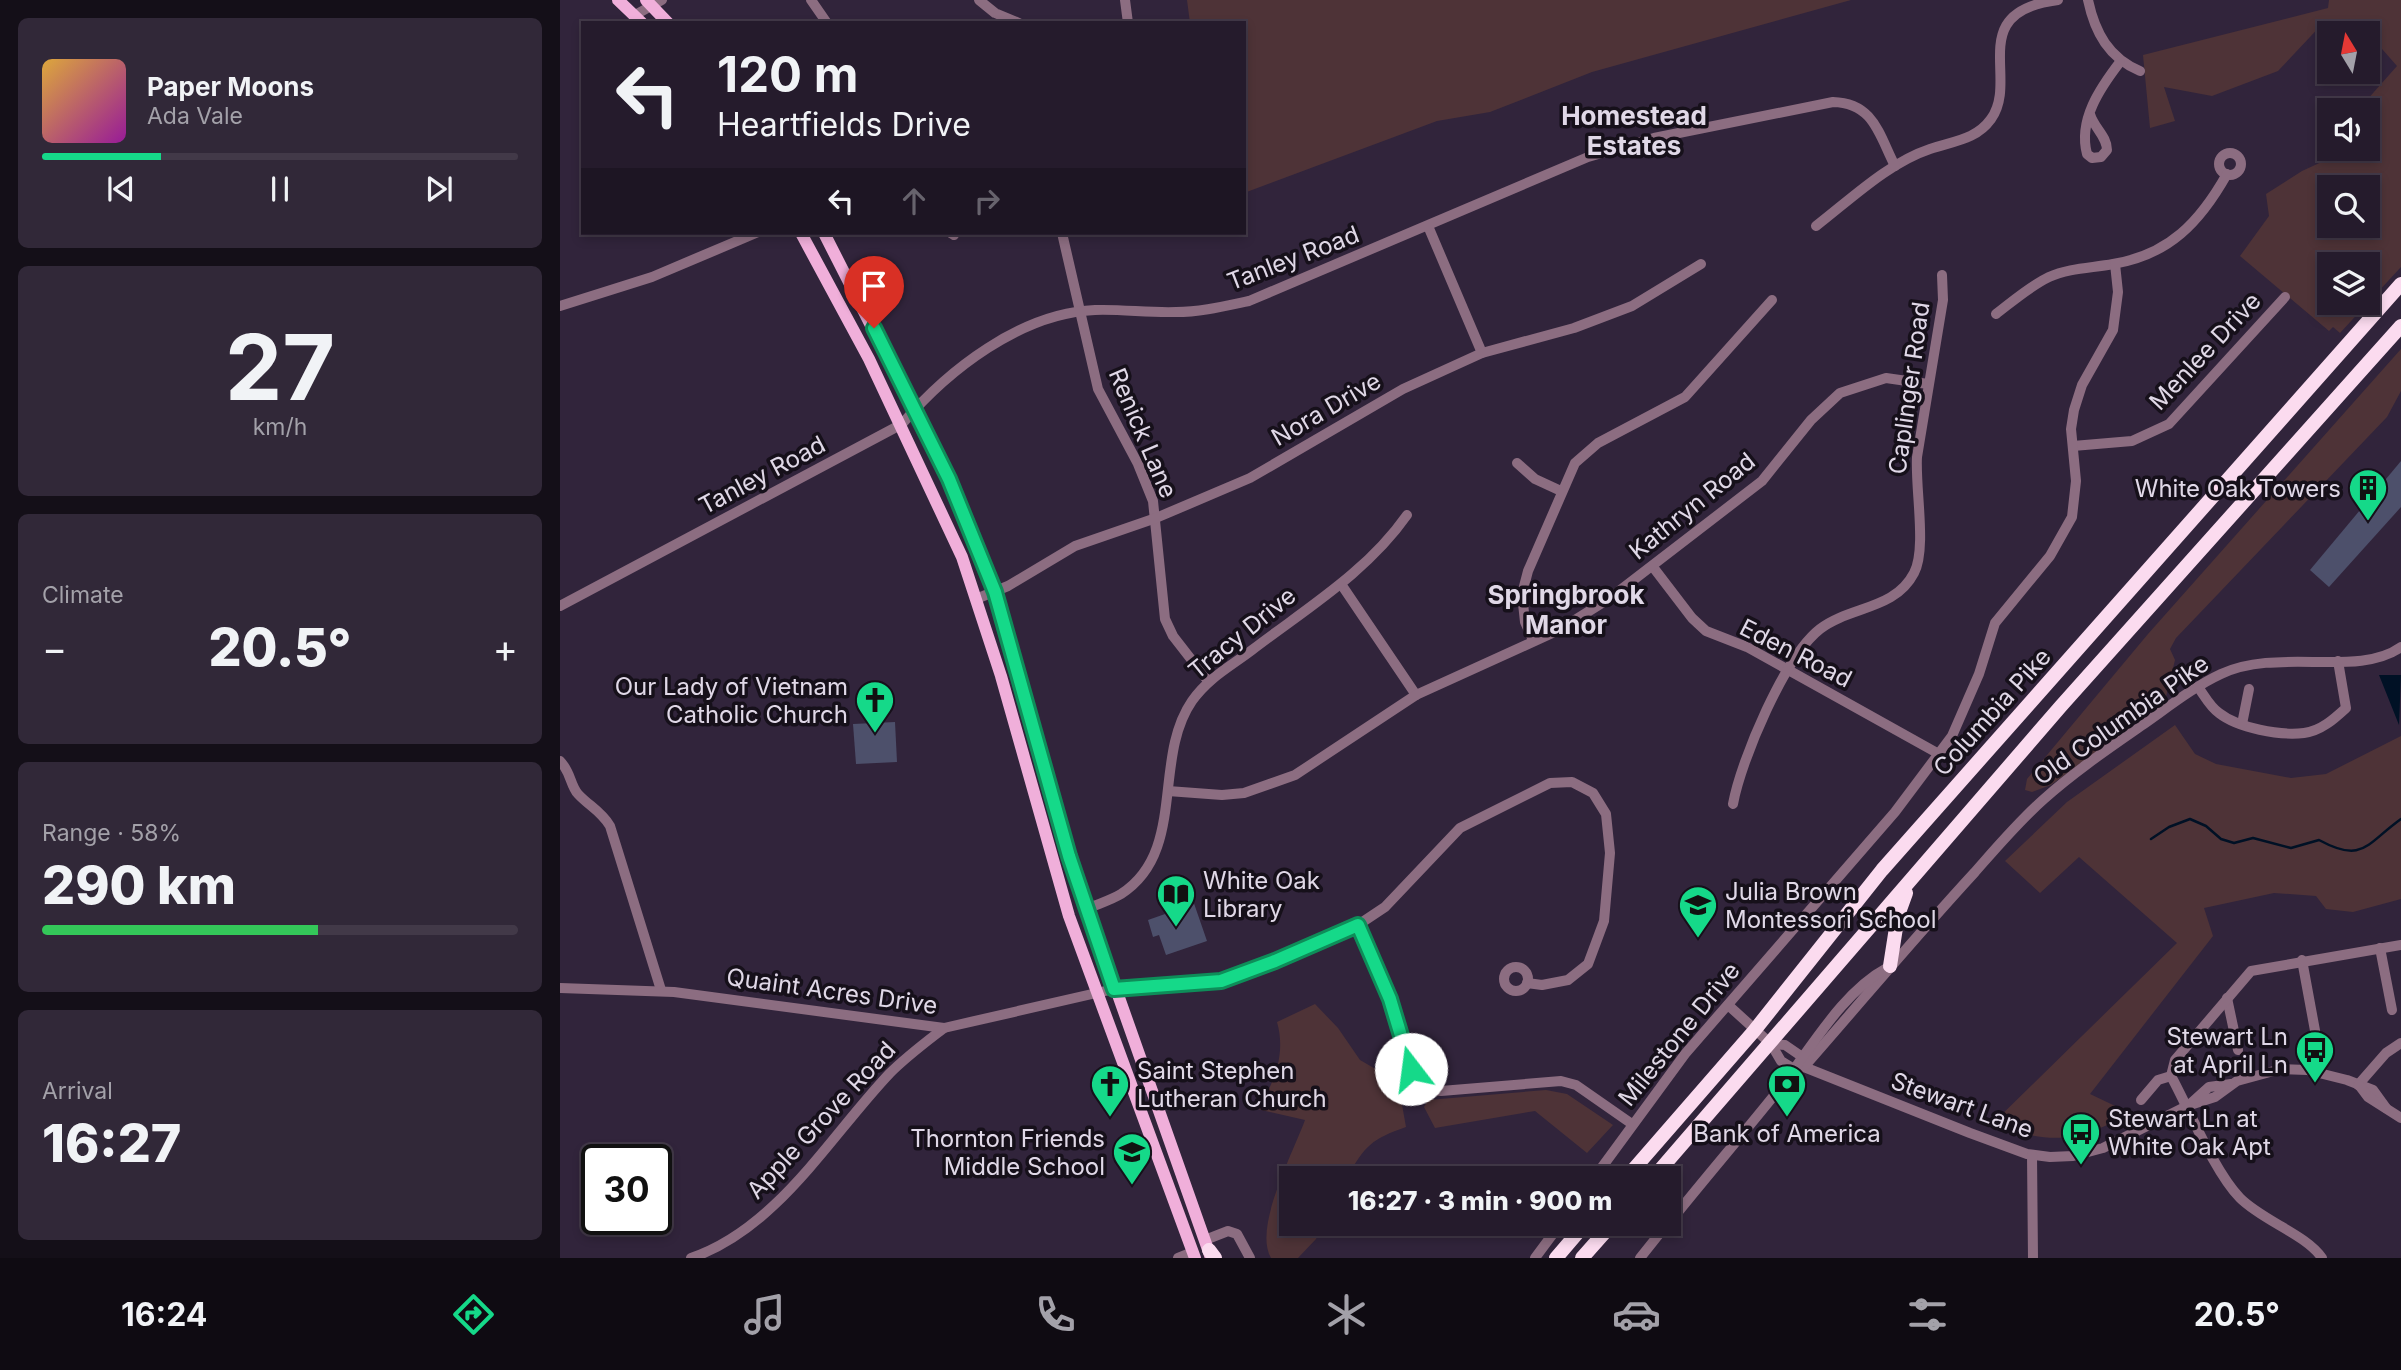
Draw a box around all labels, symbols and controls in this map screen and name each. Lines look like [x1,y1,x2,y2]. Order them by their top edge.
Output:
north arrow [2317,21,2380,84]
map controls [2317,21,2380,315]
text: 120 m [717,45,858,104]
icon: left [602,49,693,140]
text: Paper Moons [147,71,314,102]
button: sound [2317,98,2380,161]
district label: Homestead Estates [1561,100,1707,161]
text: Ada Vale [147,102,243,130]
text: Heartfields Drive [717,105,971,144]
icon: previous [102,170,140,208]
icon: pause [261,170,299,208]
icon: next [420,170,458,208]
button: search [2317,175,2380,238]
icon: left [822,182,860,220]
icon: ahead [895,182,933,220]
icon: right [968,182,1006,220]
street label: Tanley Road [1223,220,1363,296]
button: layers [2317,252,2380,315]
pin [844,256,904,328]
icon: arrive [855,267,893,305]
street label: Menlee Drive [2143,286,2267,416]
street label: Caplinger Road [1883,300,1935,476]
text: 27 [225,312,335,422]
street label: Renick Lane [1103,364,1183,502]
street label: Nora Drive [1266,366,1386,452]
text: km/h [253,413,307,441]
street label: Tanley Road [694,430,830,520]
street label: Kathryn Road [1623,446,1761,566]
building icon: White Oak Towers [2347,467,2389,522]
place label: White Oak Towers [2135,474,2341,503]
district label: Springbrook Manor [1487,579,1645,640]
text: Climate [42,581,124,609]
street label: Tracy Drive [1182,581,1302,685]
street label: Eden Road [1735,612,1857,694]
text: 20.5° [208,616,352,679]
text: − [42,625,67,671]
text: + [493,625,518,671]
street label: Columbia Pike [1927,642,2057,782]
street label: Old Columbia Pike [2028,649,2214,791]
place label: Our Lady of Vietnam Catholic Church [615,672,848,729]
church icon: Our Lady of Vietnam Catholic Church [854,679,896,734]
text: Range · 58% [42,819,181,847]
text: 290 km [42,854,236,917]
place label: White Oak Library [1203,866,1320,923]
library icon: White Oak Library [1155,873,1197,928]
place label: Julia Brown Montessori School [1725,877,1936,934]
school or university icon: Julia Brown Montessori School [1677,884,1719,939]
street label: Milestone Drive [1612,956,1746,1112]
street label: Quaint Acres Drive [725,962,939,1020]
place label: Stewart Ln at April Ln [2167,1022,2288,1079]
bus stop icon: Stewart Ln at April Ln [2294,1029,2336,1084]
position arrow [1374,1032,1448,1106]
street label: Apple Grove Road [741,1035,901,1205]
place label: Saint Stephen Lutheran Church [1137,1056,1327,1113]
church icon: Saint Stephen Lutheran Church [1089,1063,1131,1118]
bank icon: Bank of America [1766,1063,1808,1118]
street label: Stewart Lane [1887,1066,2037,1144]
text: Arrival [42,1077,113,1105]
place label: Stewart Ln at White Oak Apt [2108,1104,2271,1161]
bus stop icon: Stewart Ln at White Oak Apt [2060,1111,2102,1166]
text: 16:27 [42,1112,181,1175]
place label: Bank of America [1693,1119,1881,1148]
place label: Thornton Friends Middle School [910,1124,1105,1181]
school or university icon: Thornton Friends Middle School [1111,1131,1153,1186]
speed limit sign: 30 [581,1144,672,1235]
text: 16:27 · 3 min · 900 m [1348,1185,1612,1216]
icon: directions [449,1290,498,1339]
icon: music [740,1290,789,1339]
icon: phone [1031,1290,1080,1339]
icon: climate [1322,1290,1371,1339]
icon: car [1612,1290,1661,1339]
icon: filters [1903,1290,1952,1339]
text: 16:24 [121,1295,207,1334]
text: 20.5° [2194,1295,2280,1334]

